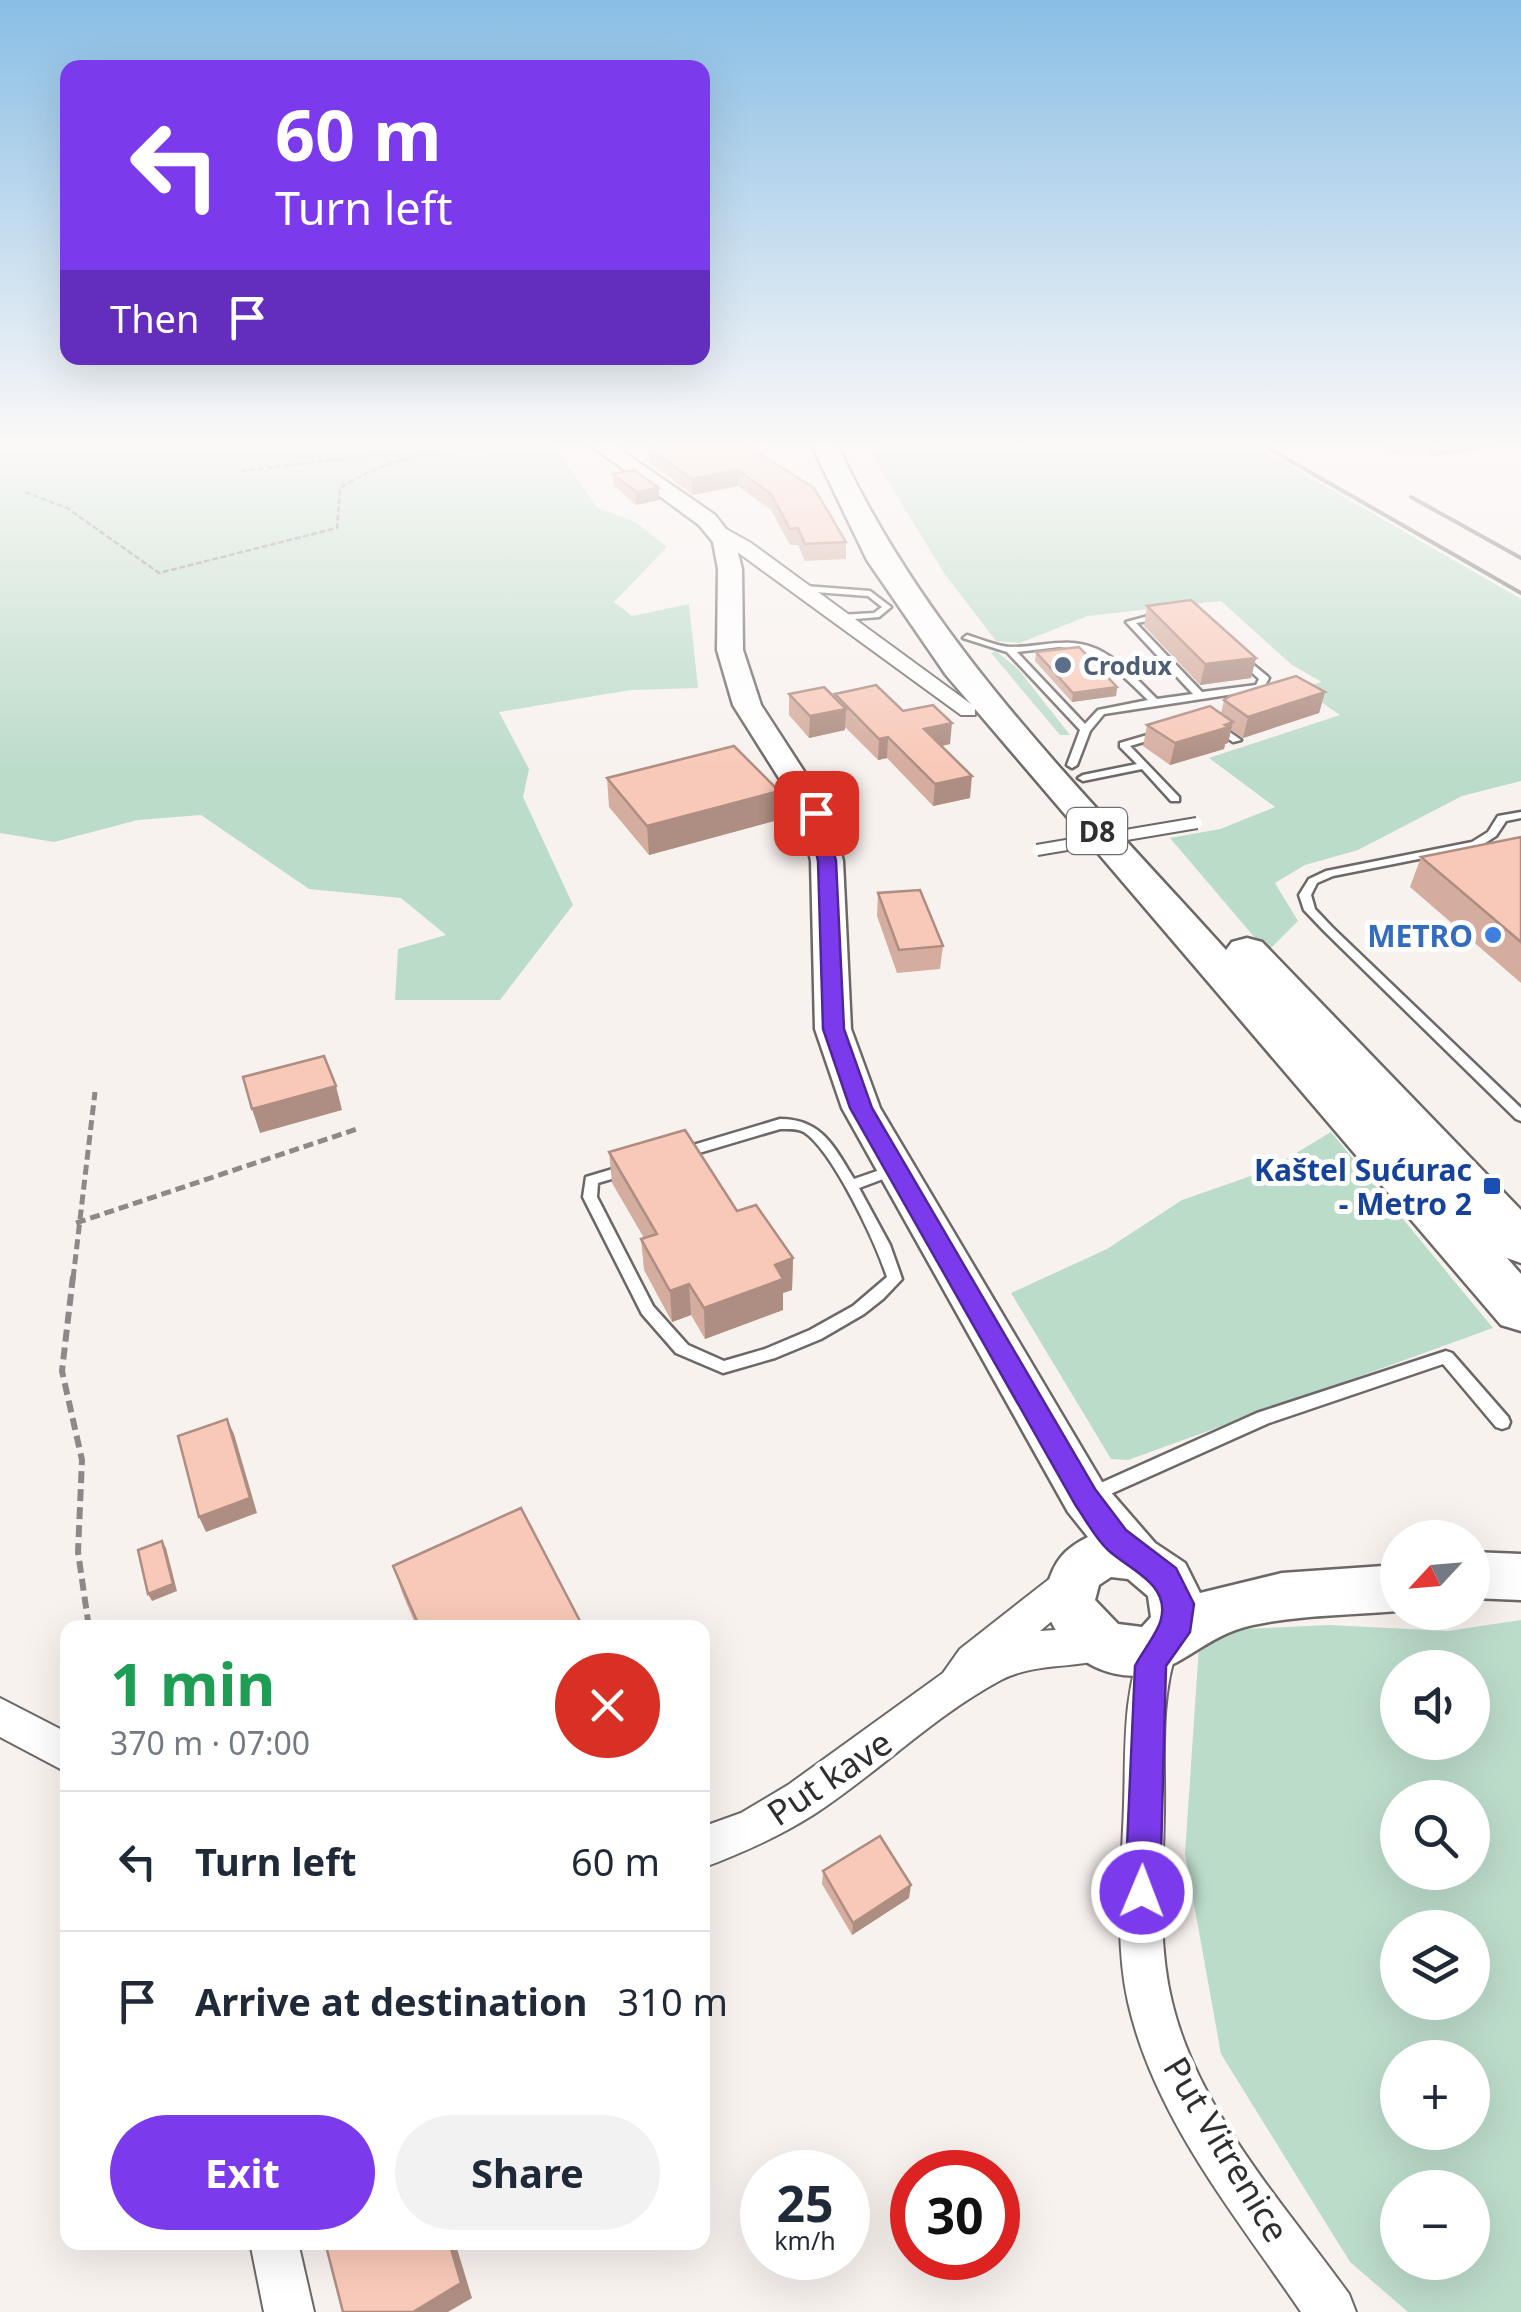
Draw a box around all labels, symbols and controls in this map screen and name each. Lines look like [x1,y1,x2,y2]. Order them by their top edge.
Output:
text: 60 m [275,86,442,182]
icon: left [110,100,240,230]
text: Turn left [275,177,452,238]
icon: arrive [220,290,275,345]
text: Then [110,292,200,344]
place label: Crodux [1083,648,1172,682]
marker: Crodux [1052,654,1074,676]
pin [774,771,859,856]
icon: arrive [789,786,844,841]
road number: D8 [1067,808,1127,854]
place label: METRO [1367,915,1473,956]
marker: METRO [1482,924,1504,946]
place label: Kaštel Sućurac - Metro 2 [1254,1149,1472,1224]
marker: Kaštel Sućurac - Metro 2 [1481,1175,1503,1197]
north arrow [1380,1520,1490,1630]
map controls [1380,1520,1490,2280]
text: 1 min [110,1642,275,1724]
button: sound [1380,1650,1490,1760]
button: close [555,1653,660,1758]
street label: Put kave [758,1718,900,1836]
text: 370 m · 07:00 [110,1721,310,1764]
button: search [1380,1780,1490,1890]
icon: left [110,1834,165,1889]
text: Turn left [195,1835,357,1887]
text: 60 m [571,1835,660,1887]
position arrow [1090,1840,1194,1944]
button: layers [1380,1910,1490,2020]
icon: arrive [110,1974,165,2029]
text: Arrive at destination [195,1975,587,2027]
text: 310 m [617,1975,728,2027]
button: + [1380,2040,1490,2150]
street label: Put Vitrenice [1153,2048,1301,2250]
button: Exit [110,2115,375,2230]
button: Share [395,2115,660,2230]
speed limit sign: 30 [890,2150,1020,2280]
text: 25 [776,2169,834,2237]
button: − [1380,2170,1490,2280]
text: km/h [774,2223,836,2257]

